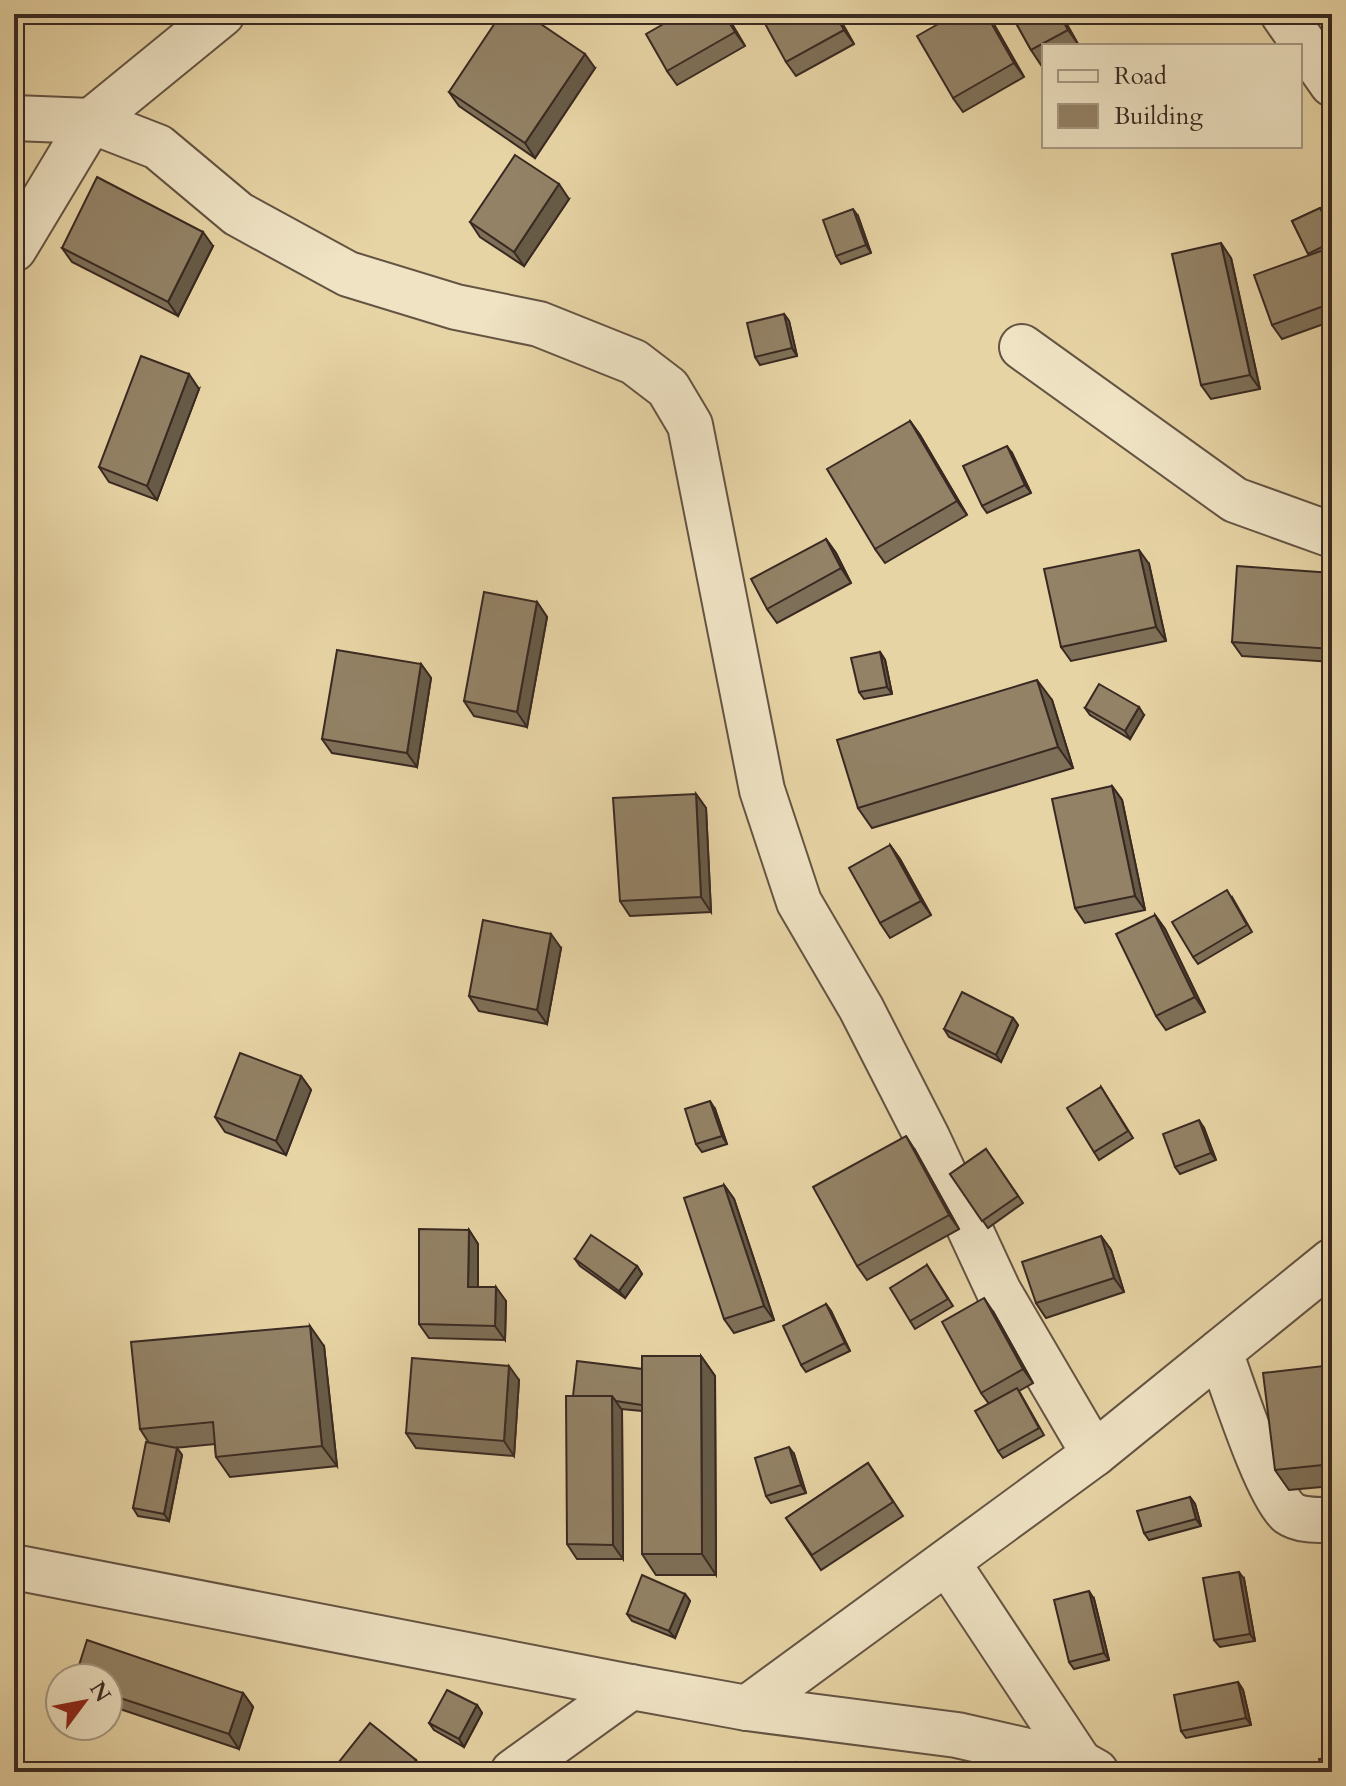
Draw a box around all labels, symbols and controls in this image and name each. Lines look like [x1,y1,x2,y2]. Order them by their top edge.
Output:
legend [1042,44,1302,148]
text: Road [1114,60,1167,93]
text: Building [1114,100,1204,133]
north arrow [44,1662,124,1742]
text: N [82,1676,118,1708]

